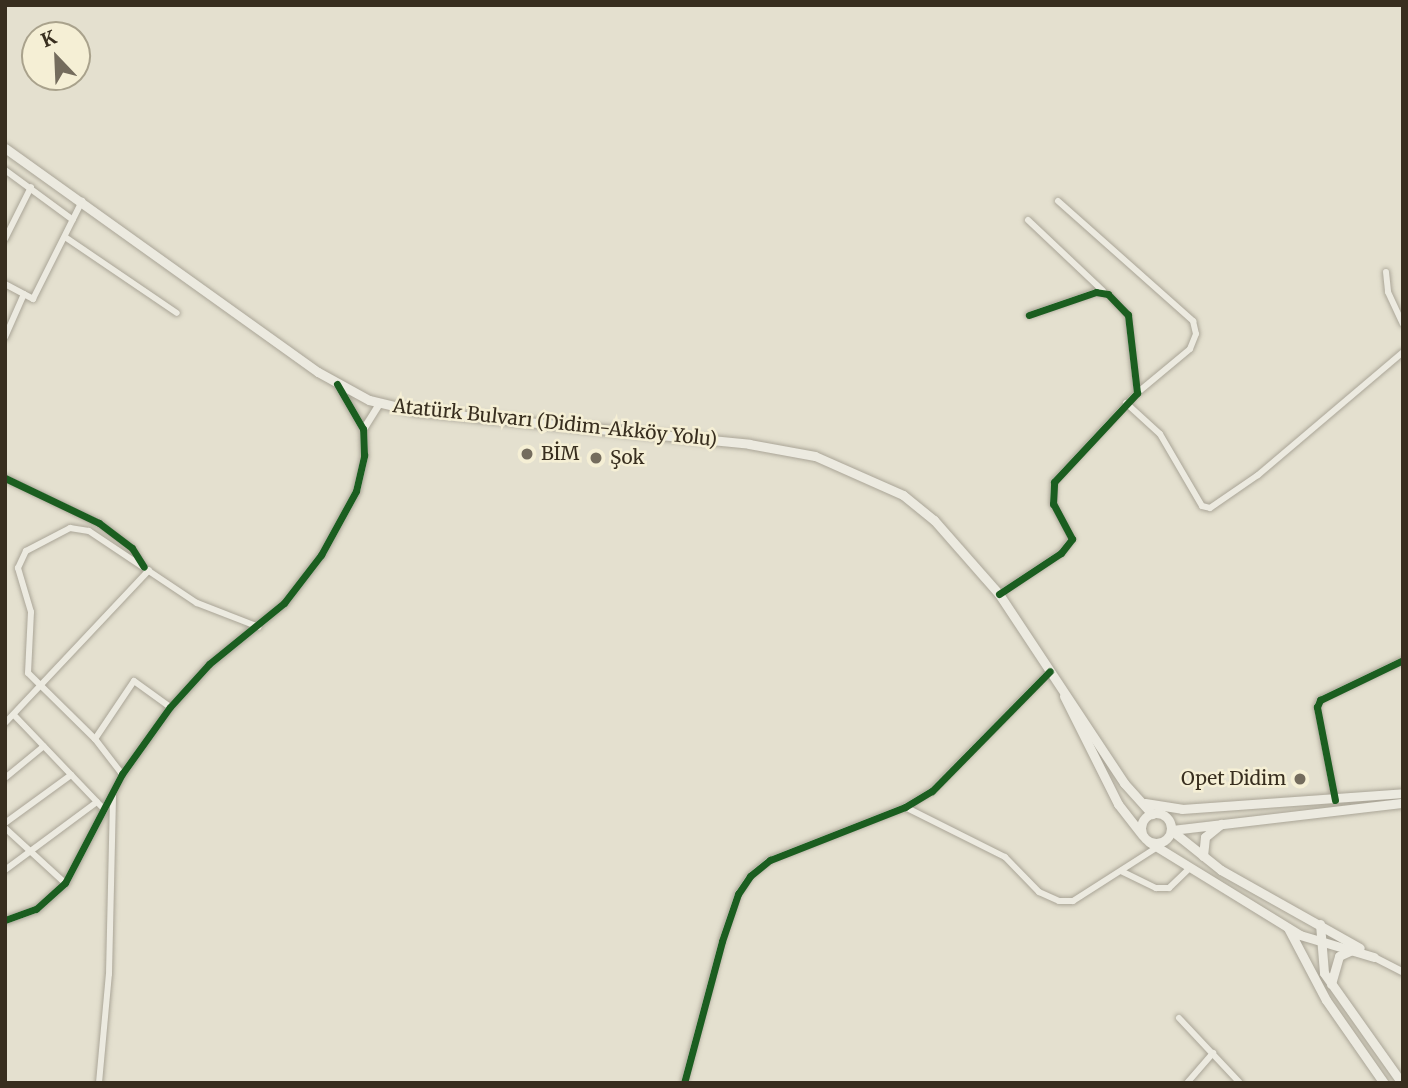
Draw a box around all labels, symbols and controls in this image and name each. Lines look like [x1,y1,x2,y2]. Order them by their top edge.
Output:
north arrow [21,21,91,91]
text: K [37,25,60,52]
street label: Atatürk Bulvarı (Didim-Akköy Yolu) [392,395,718,451]
place label: BİM [541,443,579,465]
marker: BİM [519,446,535,462]
place label: Şok [610,447,644,469]
marker: Şok [588,450,604,466]
place label: Opet Didim [1181,768,1286,790]
marker: Opet Didim [1292,771,1308,787]

